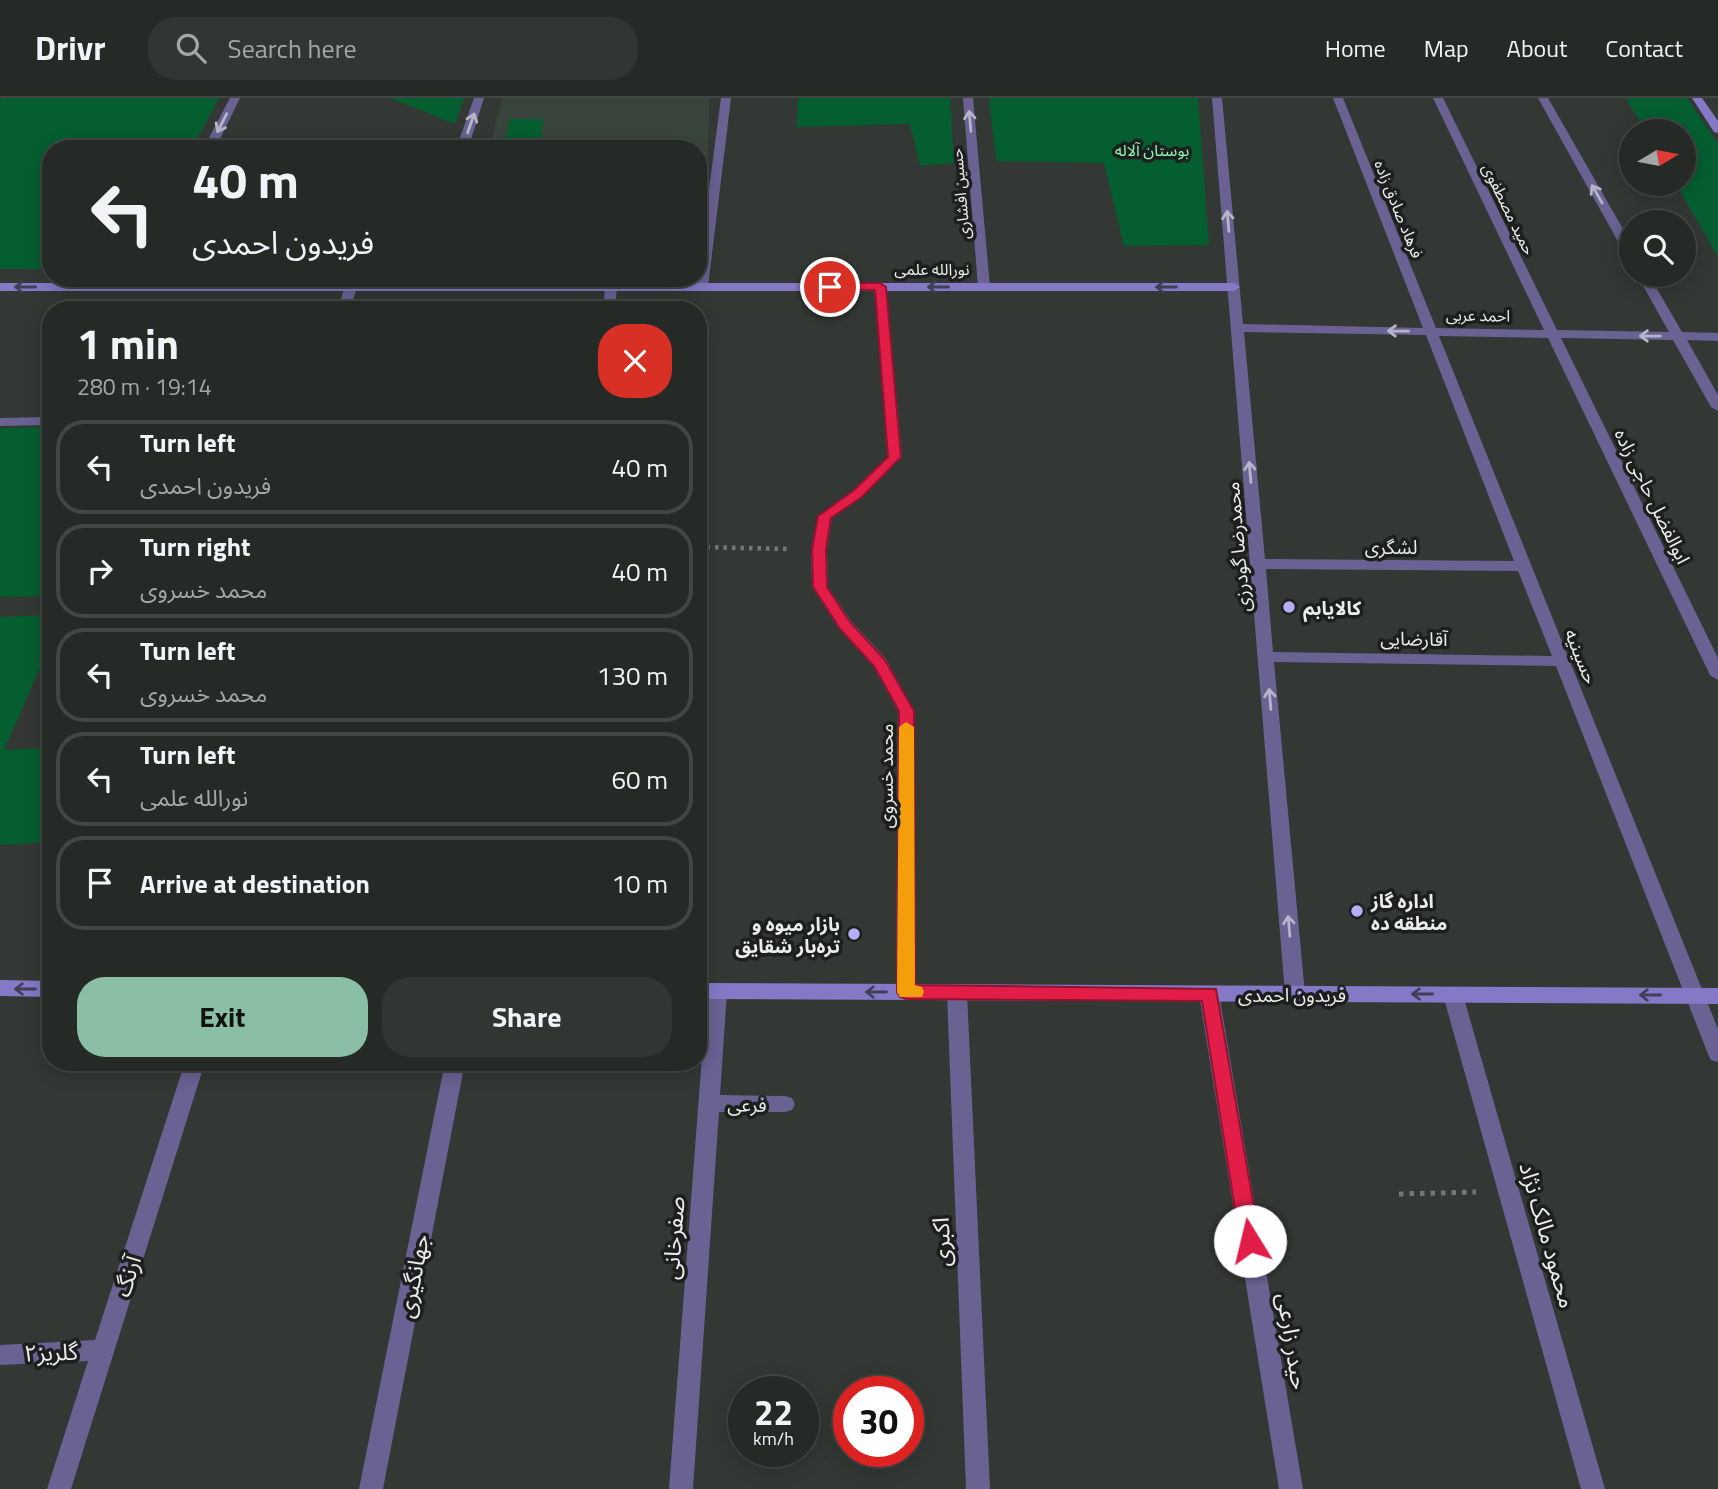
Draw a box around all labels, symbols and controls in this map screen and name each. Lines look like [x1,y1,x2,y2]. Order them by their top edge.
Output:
search box [148,17,638,80]
text: Drivr [35,23,106,73]
icon: search [172,29,210,67]
text: Search here [228,29,357,68]
text: Home [1325,30,1386,66]
text: Map [1424,30,1469,66]
text: About [1507,30,1567,66]
text: Contact [1605,30,1683,66]
one-way arrow [963,110,976,133]
one-way arrow [215,112,229,133]
one-way arrow [465,113,478,135]
north arrow [1619,119,1696,196]
map controls [1619,119,1696,287]
park label: بوستان آلاله [1115,138,1189,162]
text: 40 m [192,142,299,217]
street label: حسین افشاری [944,147,976,241]
street label: فرهاد صادق زاده [1368,156,1430,262]
street label: حمید مصطفوی [1476,159,1542,259]
icon: left [77,168,168,259]
one-way arrow [1590,185,1604,205]
button: search [1619,210,1696,287]
one-way arrow [1221,211,1234,233]
text: فریدون احمدی [192,218,374,266]
pin [800,257,860,317]
street label: نورالله علمی [894,257,970,281]
icon: arrive [811,268,849,306]
one-way arrow [13,280,36,294]
one-way arrow [927,280,950,294]
one-way arrow [1154,280,1177,294]
street label: احمد عربی [1446,302,1510,328]
text: 1 min [77,311,179,375]
button: close [598,324,672,398]
one-way arrow [1387,324,1410,338]
one-way arrow [1639,329,1662,343]
text: 280 m · 19:14 [77,369,212,404]
text: Turn left [140,423,235,462]
street label: ابوالفضل حاجی زاده [1608,423,1698,569]
icon: left [81,448,119,486]
text: 40 m [611,448,668,487]
one-way arrow [1243,462,1256,484]
text: فریدون احمدی [140,468,271,503]
street label: محمدرضا گودرزی [1217,481,1257,613]
text: Turn right [140,527,251,566]
street label: لشگری [1365,532,1417,561]
icon: right [81,552,119,590]
text: 40 m [611,552,668,591]
text: محمد خسروی [140,572,267,607]
place label: کالایابم [1303,593,1361,623]
marker: کالایابم [1281,599,1297,615]
street label: آقارضایی [1380,623,1449,653]
street label: حسینیه [1558,624,1606,688]
text: Turn left [140,631,235,670]
icon: left [81,656,119,694]
text: 130 m [597,656,668,695]
text: محمد خسروی [140,676,267,711]
one-way arrow [1263,688,1276,711]
street label: محمد خسروی [871,723,900,829]
text: Turn left [140,735,235,774]
icon: left [81,760,119,798]
text: 60 m [611,760,668,799]
text: نورالله علمی [140,780,248,815]
icon: arrive [81,864,119,902]
text: Arrive at destination [140,864,370,903]
text: 10 m [611,864,668,903]
place label: اداره گاز منطقه ده [1370,886,1447,937]
marker: اداره گاز منطقه ده [1349,903,1365,919]
place label: بازار میوه و تره‌بار شقایق [735,909,840,960]
one-way arrow [1282,915,1295,938]
marker: بازار میوه و تره‌بار شقایق [846,926,862,942]
button: Exit [77,977,368,1057]
button: Share [382,977,672,1057]
street label: فریدون احمدی [1238,980,1346,1009]
one-way arrow [14,982,37,996]
one-way arrow [865,985,888,999]
one-way arrow [1411,987,1434,1001]
one-way arrow [1639,988,1662,1002]
street label: فرعی [727,1089,767,1119]
street label: محمود مالک نژاد [1510,1158,1586,1312]
street label: صفرخانی [653,1195,693,1281]
position arrow [1213,1204,1287,1278]
street label: اکبری [923,1217,959,1267]
street label: جهانگیری [388,1231,438,1321]
street label: آرنگ [104,1250,150,1301]
street label: حیدر زارعی [1268,1290,1318,1392]
street label: گلریز۲ [23,1334,79,1370]
speed limit sign: 30 [833,1376,924,1467]
text: 22 [754,1385,793,1439]
text: km/h [753,1425,794,1452]

